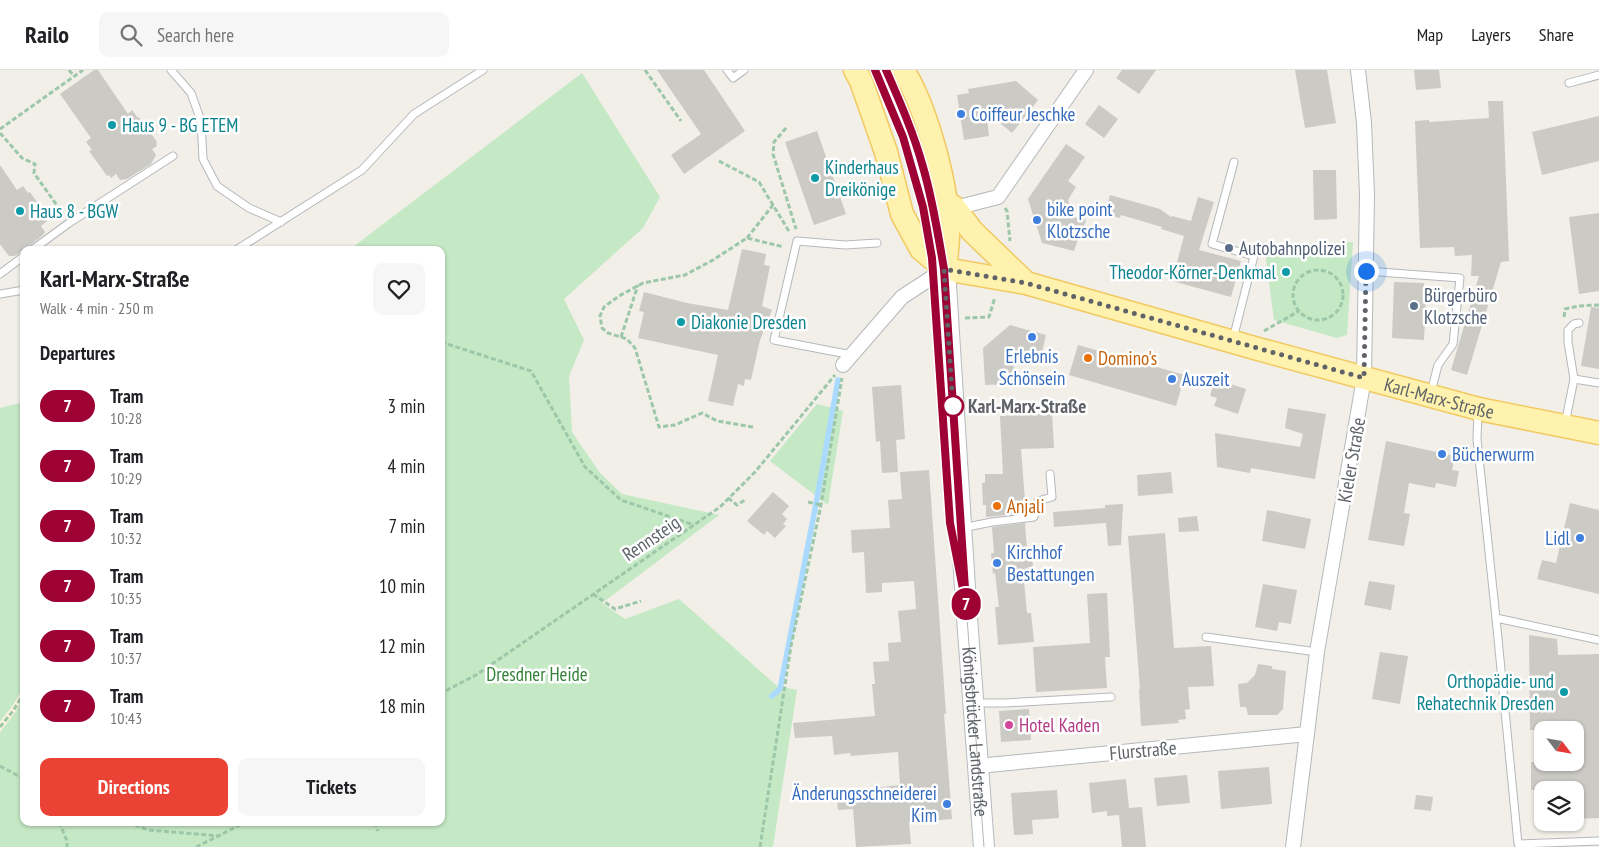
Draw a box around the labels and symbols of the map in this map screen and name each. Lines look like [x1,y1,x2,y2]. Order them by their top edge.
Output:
place label: Coiffeur Jeschke [971,102,1076,126]
marker: Coiffeur Jeschke [955,108,967,120]
place label: Haus 9 - BG ETEM [122,113,238,137]
marker: Haus 9 - BG ETEM [106,119,118,131]
place label: Kinderhaus Dreikönige [825,155,899,201]
marker: Kinderhaus Dreikönige [809,172,821,184]
place label: bike point Klotzsche [1047,197,1113,243]
place label: Haus 8 - BGW [30,199,118,223]
marker: Haus 8 - BGW [14,205,26,217]
marker: bike point Klotzsche [1031,214,1043,226]
place label: Autobahnpolizei [1239,236,1346,260]
marker: Autobahnpolizei [1223,242,1235,254]
your location [1354,259,1379,284]
place label: Theodor-Körner-Denkmal [1109,260,1277,284]
marker: Theodor-Körner-Denkmal [1280,266,1292,278]
place label: Bürgerbüro Klotzsche [1424,283,1498,329]
marker: Bürgerbüro Klotzsche [1408,300,1420,312]
place label: Diakonie Dresden [691,310,806,334]
marker: Diakonie Dresden [675,316,687,328]
marker: Erlebnis Schönsein [1026,331,1038,343]
place label: Erlebnis Schönsein [999,344,1065,390]
place label: Domino's [1098,346,1157,370]
marker: Domino's [1082,352,1094,364]
place label: Auszeit [1182,367,1230,391]
street label: Karl-Marx-Straße [1382,372,1496,424]
marker: Auszeit [1166,373,1178,385]
place label: Karl-Marx-Straße [968,394,1086,418]
marker: Karl-Marx-Straße [942,395,964,417]
street label: Kieler Straße [1332,415,1370,504]
place label: Bücherwurm [1452,442,1534,466]
marker: Bücherwurm [1436,448,1448,460]
place label: Anjali [1007,494,1045,518]
marker: Anjali [991,500,1003,512]
street label: Rennsteig [618,510,684,566]
place label: Lidl [1545,526,1571,550]
marker: Lidl [1574,532,1586,544]
place label: Kirchhof Bestattungen [1007,540,1094,586]
marker: Kirchhof Bestattungen [991,557,1003,569]
line badge: 7 [950,588,982,620]
street label: Königsbrücker Landstraße [957,646,994,818]
park label: Dresdner Heide [486,662,588,686]
place label: Orthopädie- und Rehatechnik Dresden [1417,669,1554,715]
marker: Orthopädie- und Rehatechnik Dresden [1558,686,1570,698]
place label: Hotel Kaden [1019,713,1100,737]
marker: Hotel Kaden [1003,719,1015,731]
north arrow [1534,721,1584,771]
street label: Flurstraße [1108,735,1178,765]
place label: Änderungsschneiderei Kim [792,781,937,827]
marker: Änderungsschneiderei Kim [941,798,953,810]

